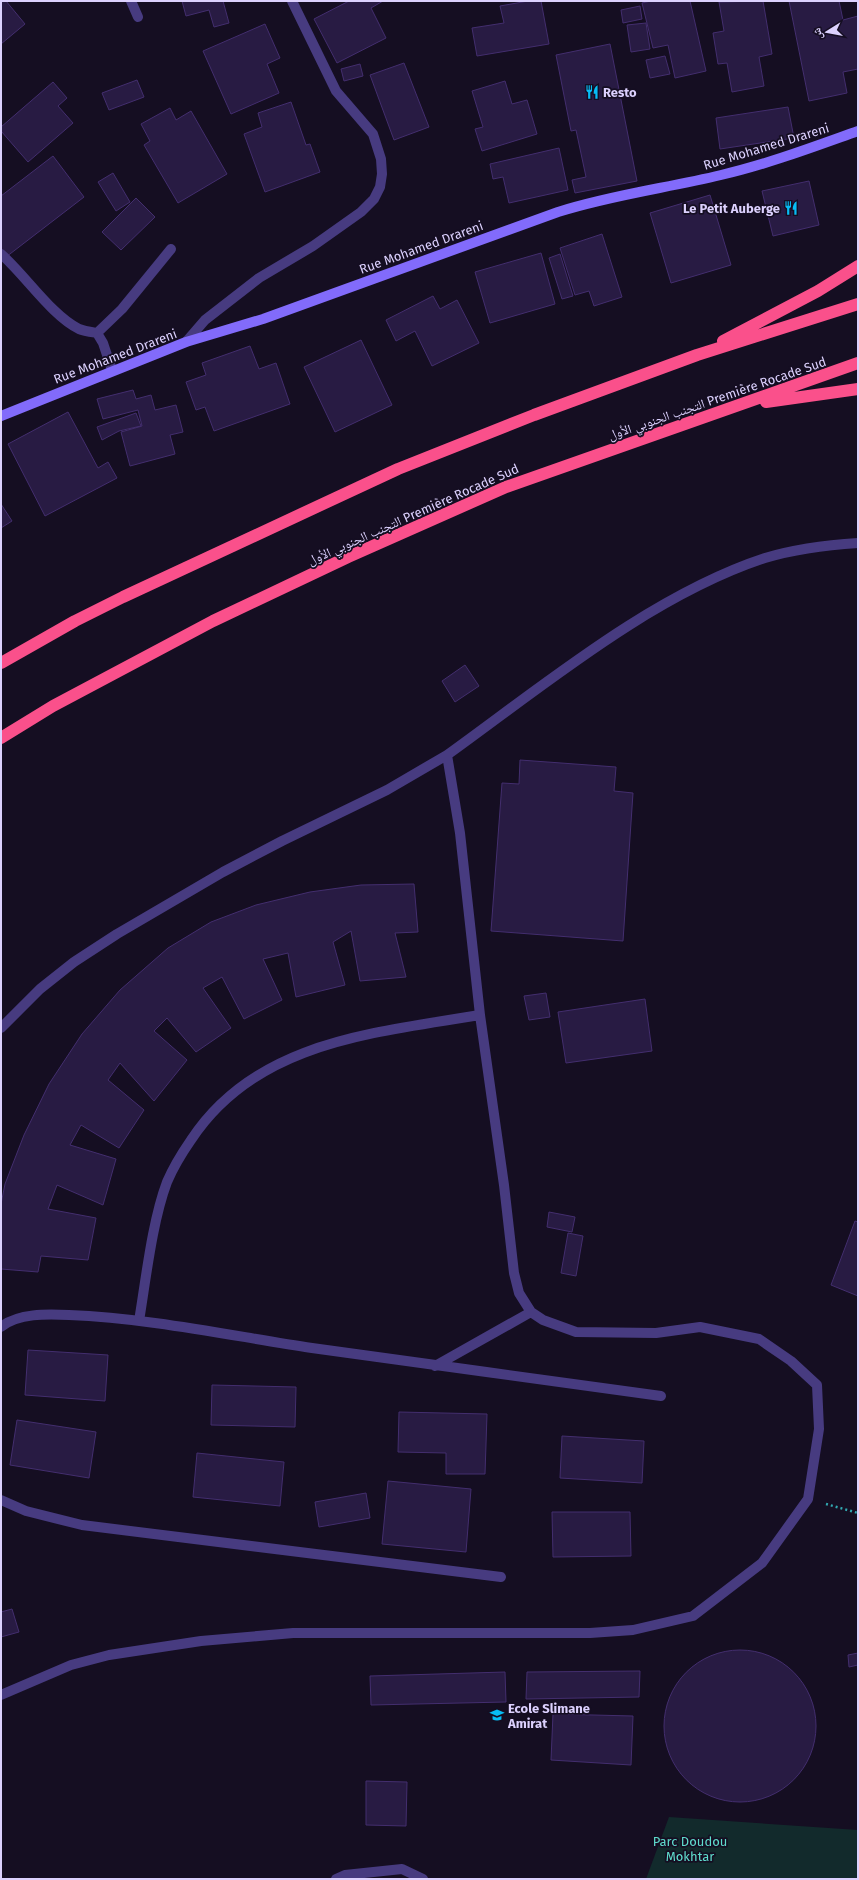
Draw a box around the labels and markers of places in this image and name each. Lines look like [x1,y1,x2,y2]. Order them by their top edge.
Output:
restaurant icon: Resto [584,84,600,100]
place label: Resto [603,85,637,100]
restaurant icon: Le Petit Auberge [783,200,799,216]
place label: Le Petit Auberge [683,201,780,216]
place label: Ecole Slimane Amirat [507,1701,590,1731]
school or university icon: Ecole Slimane Amirat [489,1707,505,1723]

